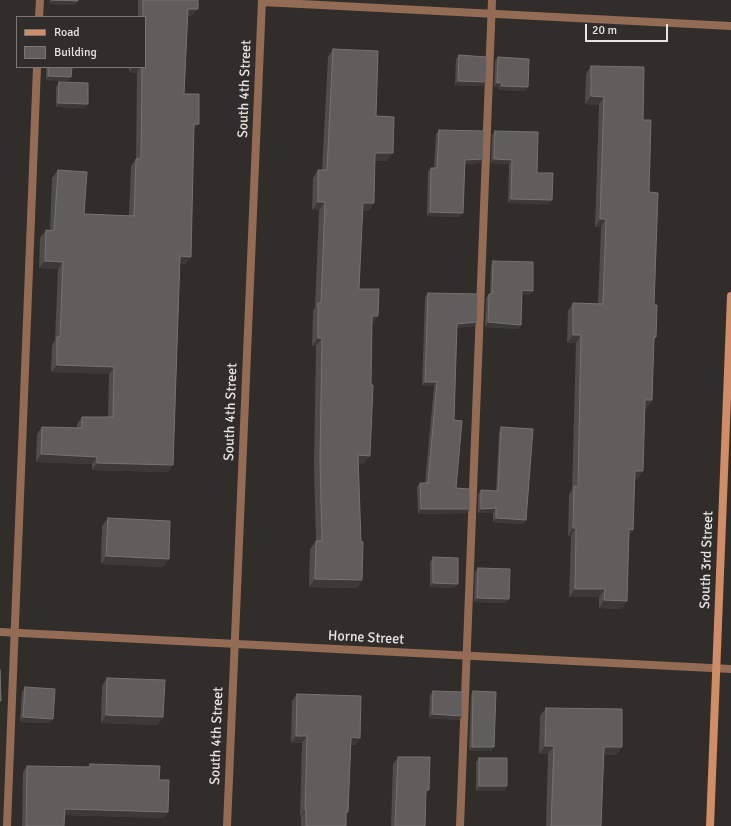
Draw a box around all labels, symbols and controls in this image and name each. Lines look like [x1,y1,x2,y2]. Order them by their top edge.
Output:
legend [16,16,146,68]
scale bar [587,16,670,42]
text: 20 m [592,23,617,38]
text: Road [54,25,80,40]
street label: South 4th Street [235,40,255,138]
text: Building [54,45,97,60]
street label: South 4th Street [221,363,241,461]
street label: South 3rd Street [697,511,717,609]
street label: Horne Street [328,628,404,648]
street label: South 4th Street [207,687,227,785]

